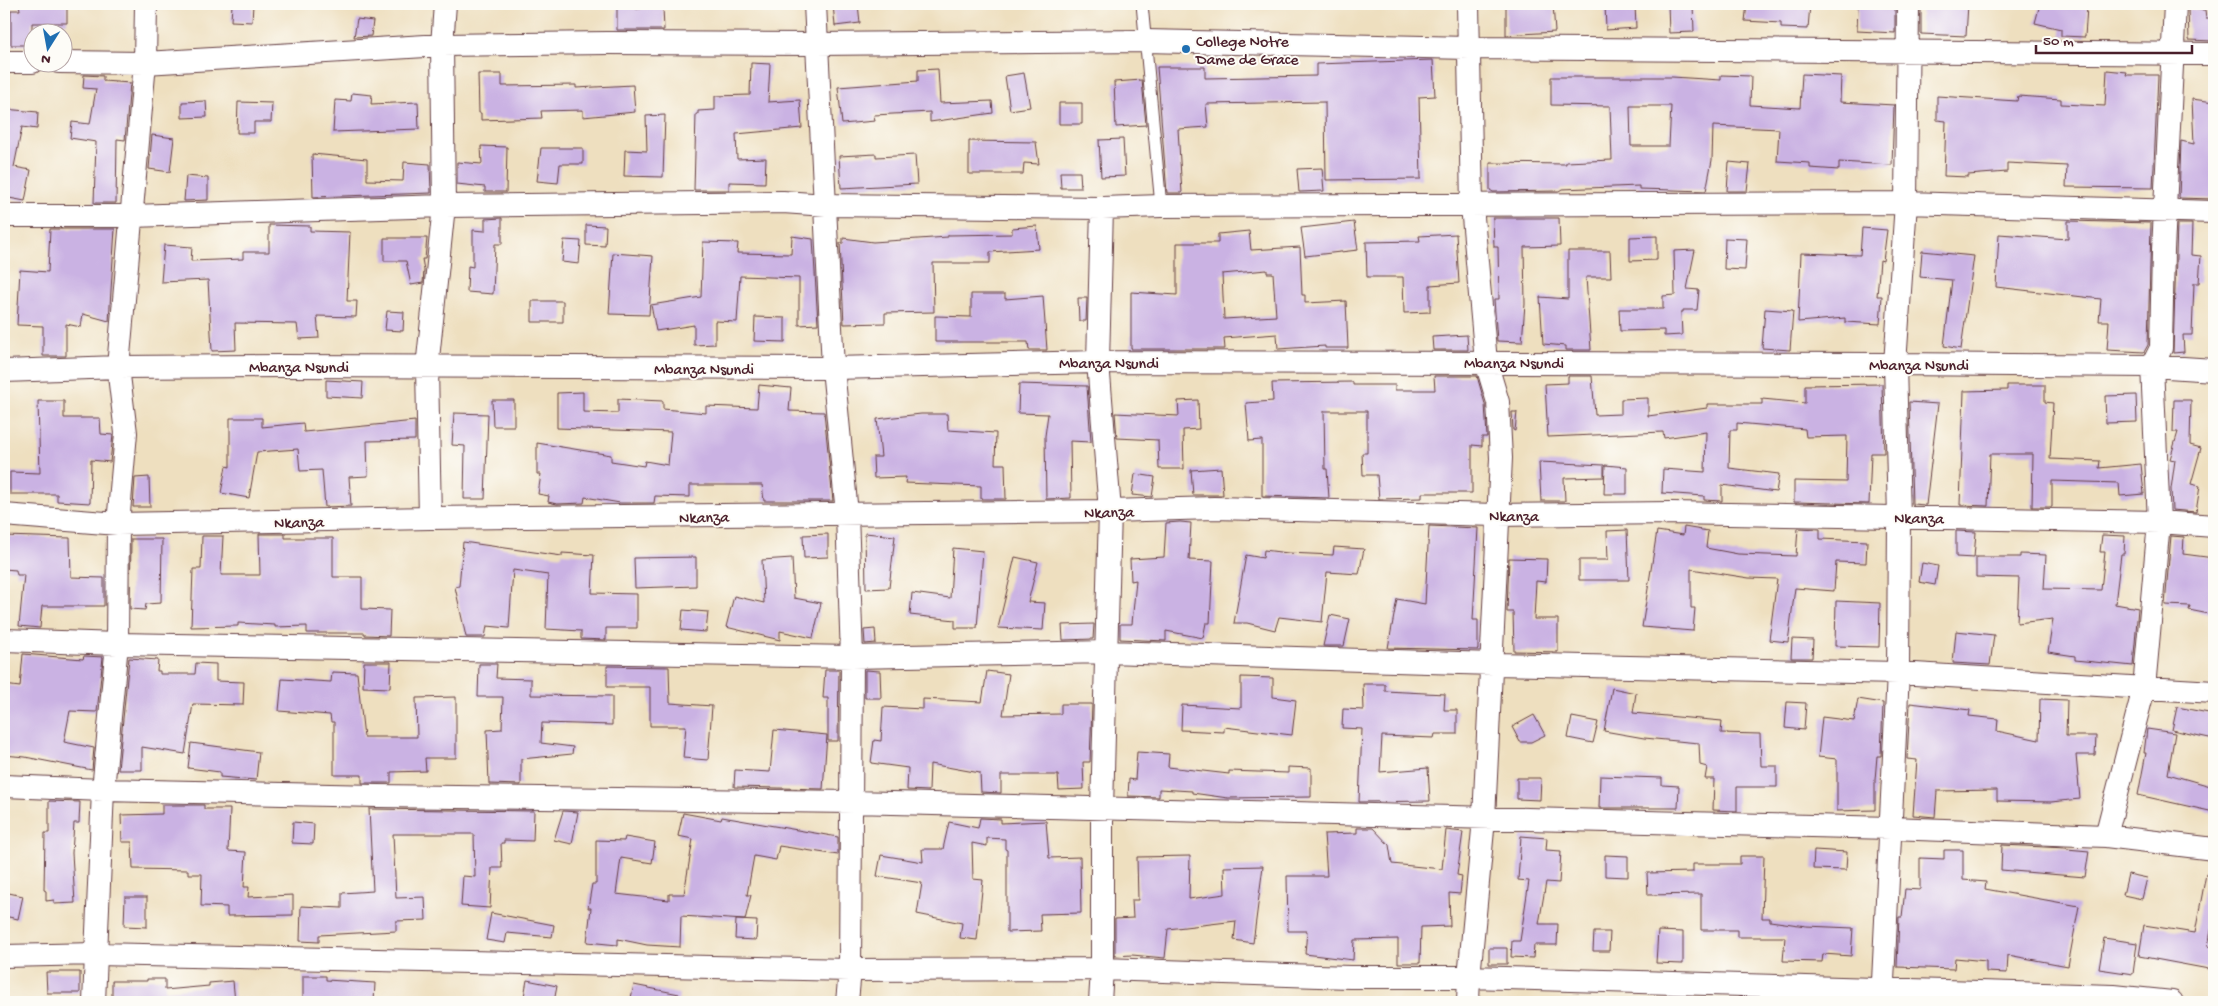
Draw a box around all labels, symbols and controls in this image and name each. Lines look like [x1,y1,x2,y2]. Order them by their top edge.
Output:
north arrow [22,22,72,72]
scale bar [2036,22,2192,54]
text: 50 m [2043,33,2074,51]
place label: College Notre Dame de Grace [1195,34,1299,71]
marker: College Notre Dame de Grace [1180,43,1192,55]
text: N [40,49,52,68]
street label: Mbanza Nsundi [1059,356,1159,375]
street label: Mbanza Nsundi [1464,356,1564,375]
street label: Mbanza Nsundi [1869,358,1969,377]
street label: Mbanza Nsundi [249,360,349,379]
street label: Mbanza Nsundi [654,362,754,381]
street label: Nkanza [1084,505,1135,524]
street label: Nkanza [1489,509,1540,528]
street label: Nkanza [679,510,730,529]
street label: Nkanza [1894,511,1945,530]
street label: Nkanza [274,515,325,534]

